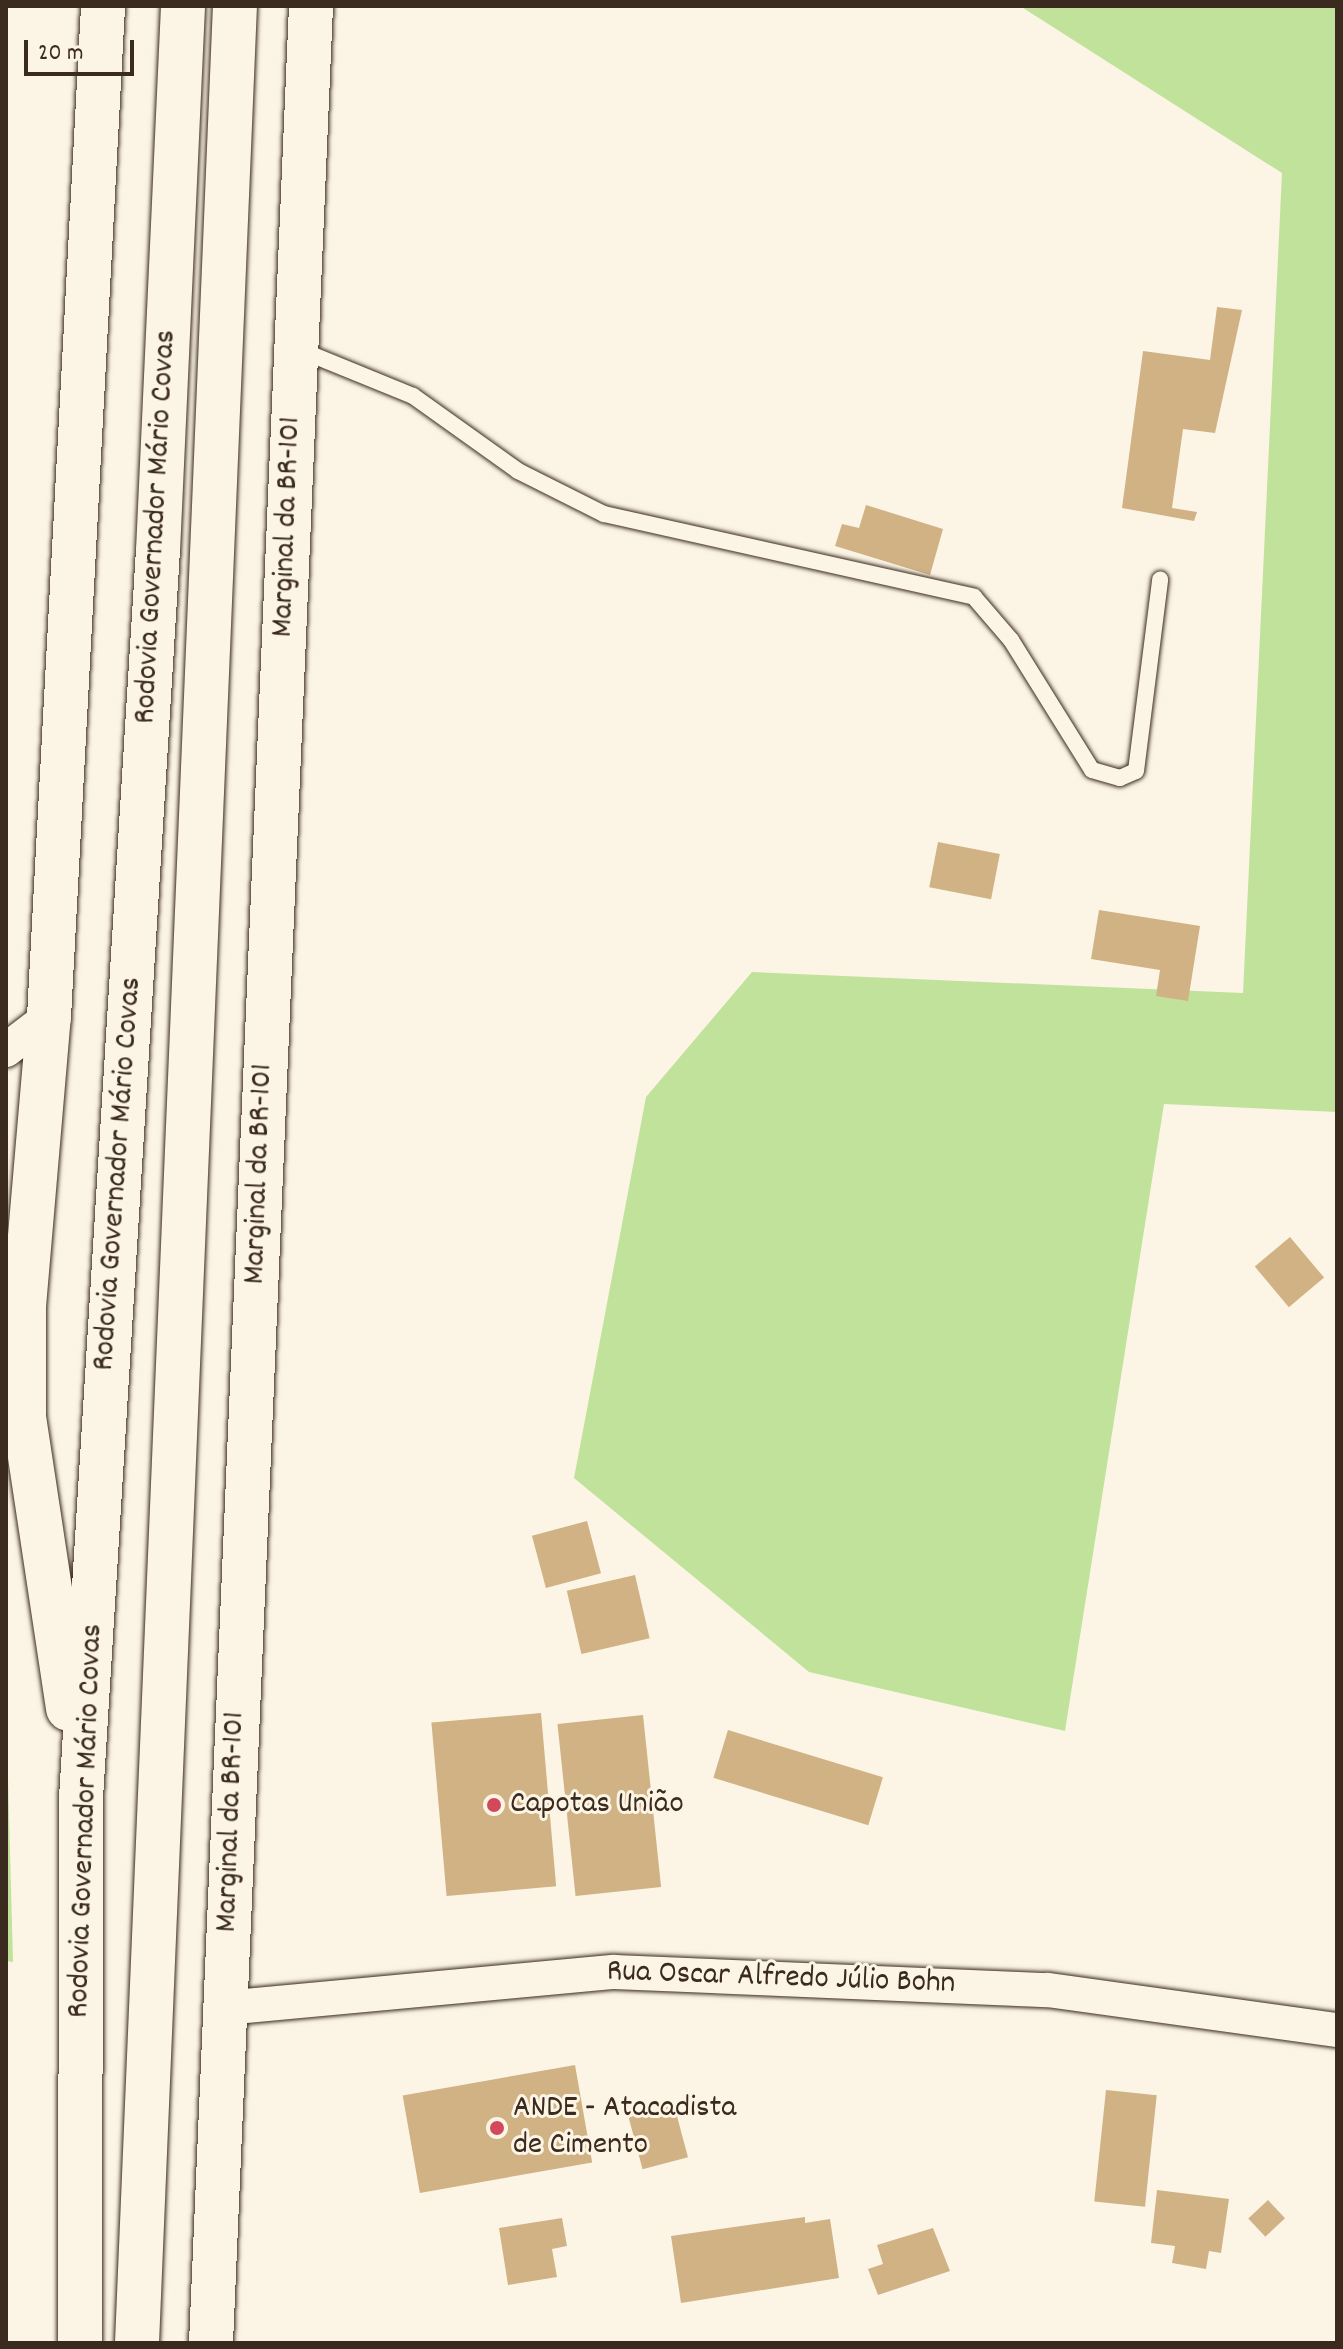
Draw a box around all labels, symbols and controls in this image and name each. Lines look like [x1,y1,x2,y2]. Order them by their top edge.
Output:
scale bar [28,24,138,74]
text: 20 m [38,37,84,71]
street label: Rodovia Governador Mário Covas [128,329,186,725]
street label: Marginal da BR-101 [265,416,311,638]
street label: Rodovia Governador Mário Covas [86,976,152,1372]
street label: Marginal da BR-101 [237,1063,283,1285]
street label: Rodovia Governador Mário Covas [61,1623,113,2019]
street label: Marginal da BR-101 [209,1711,255,1933]
place label: Capotas União [510,1786,684,1824]
marker: Capotas União [485,1796,503,1814]
street label: Rua Oscar Alfredo Júlio Bohn [606,1954,956,2004]
place label: ANDE - Atacadista de Cimento [513,2091,736,2166]
marker: ANDE - Atacadista de Cimento [488,2119,506,2137]

